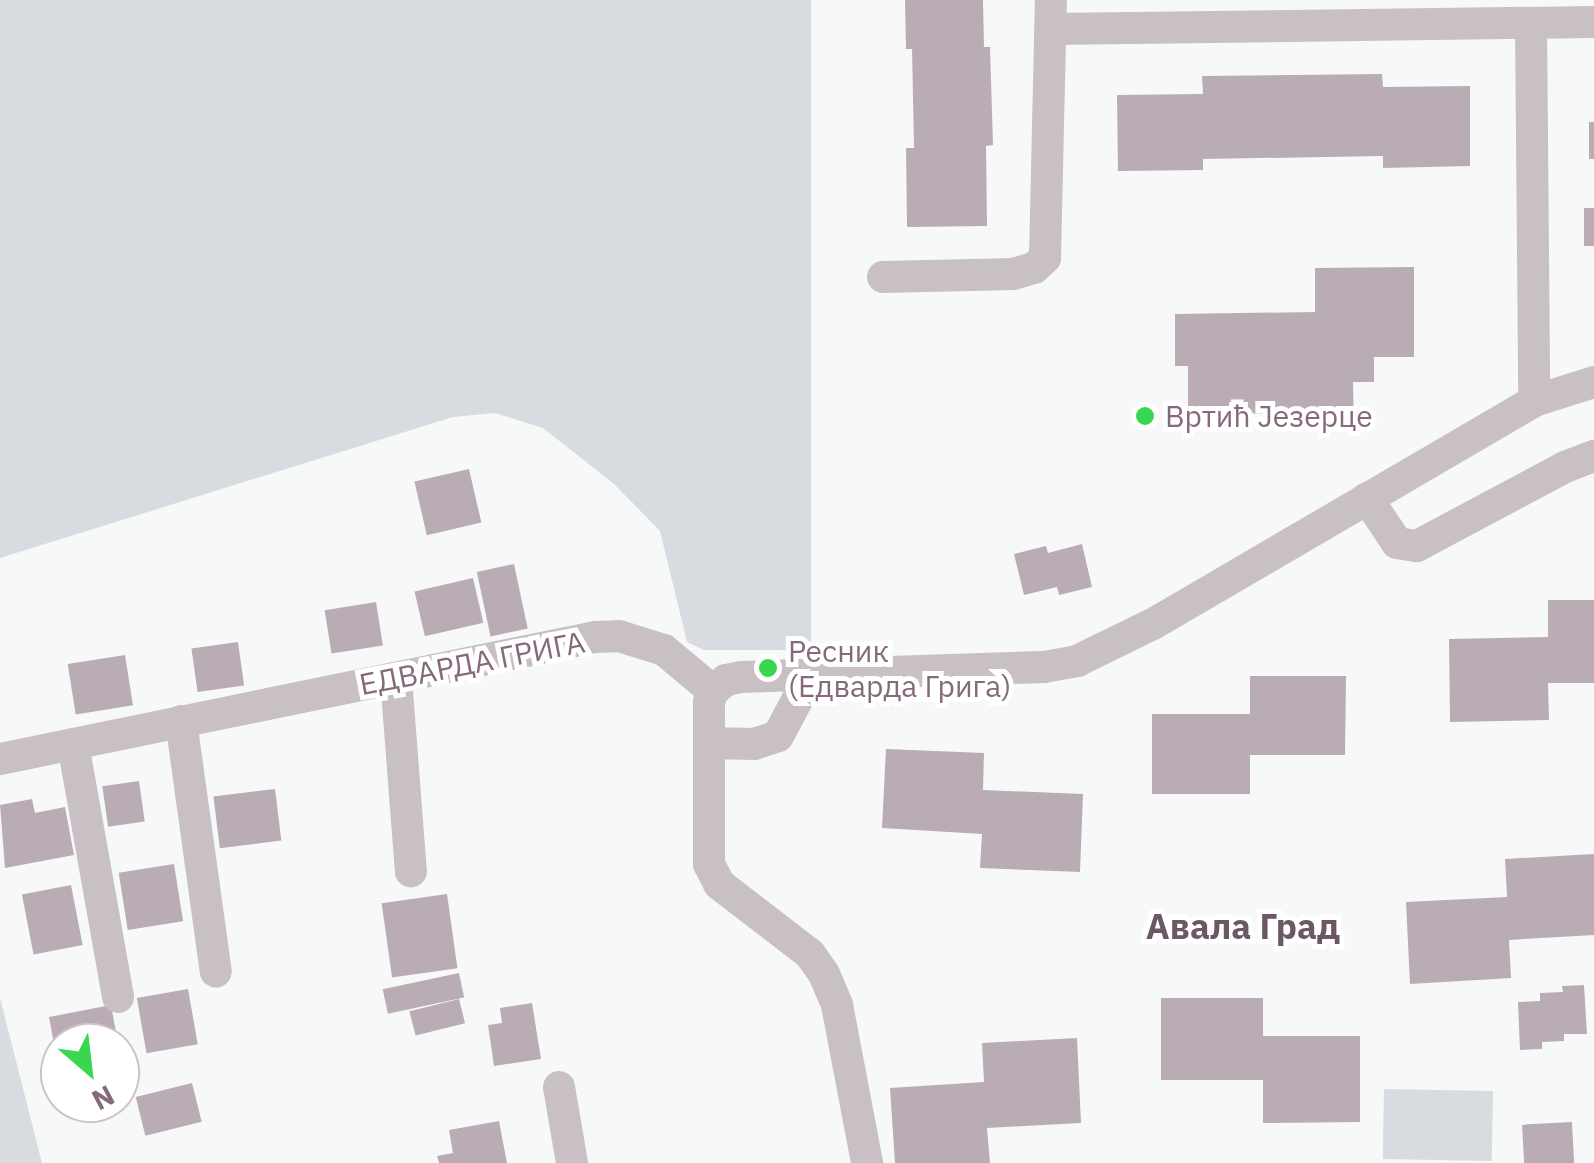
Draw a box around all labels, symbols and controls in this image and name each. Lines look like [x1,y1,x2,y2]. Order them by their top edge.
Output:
place label: Вртић Језерце [1165,398,1373,434]
marker: Вртић Језерце [1134,405,1156,427]
street label: ЕДВАРДА ГРИГА [356,624,588,702]
place label: Ресник (Едварда Грига) [788,633,1011,704]
marker: Ресник (Едварда Грига) [757,657,779,679]
district label: Авала Град [1146,905,1340,947]
north arrow [40,1023,140,1123]
text: N [86,1077,121,1119]

